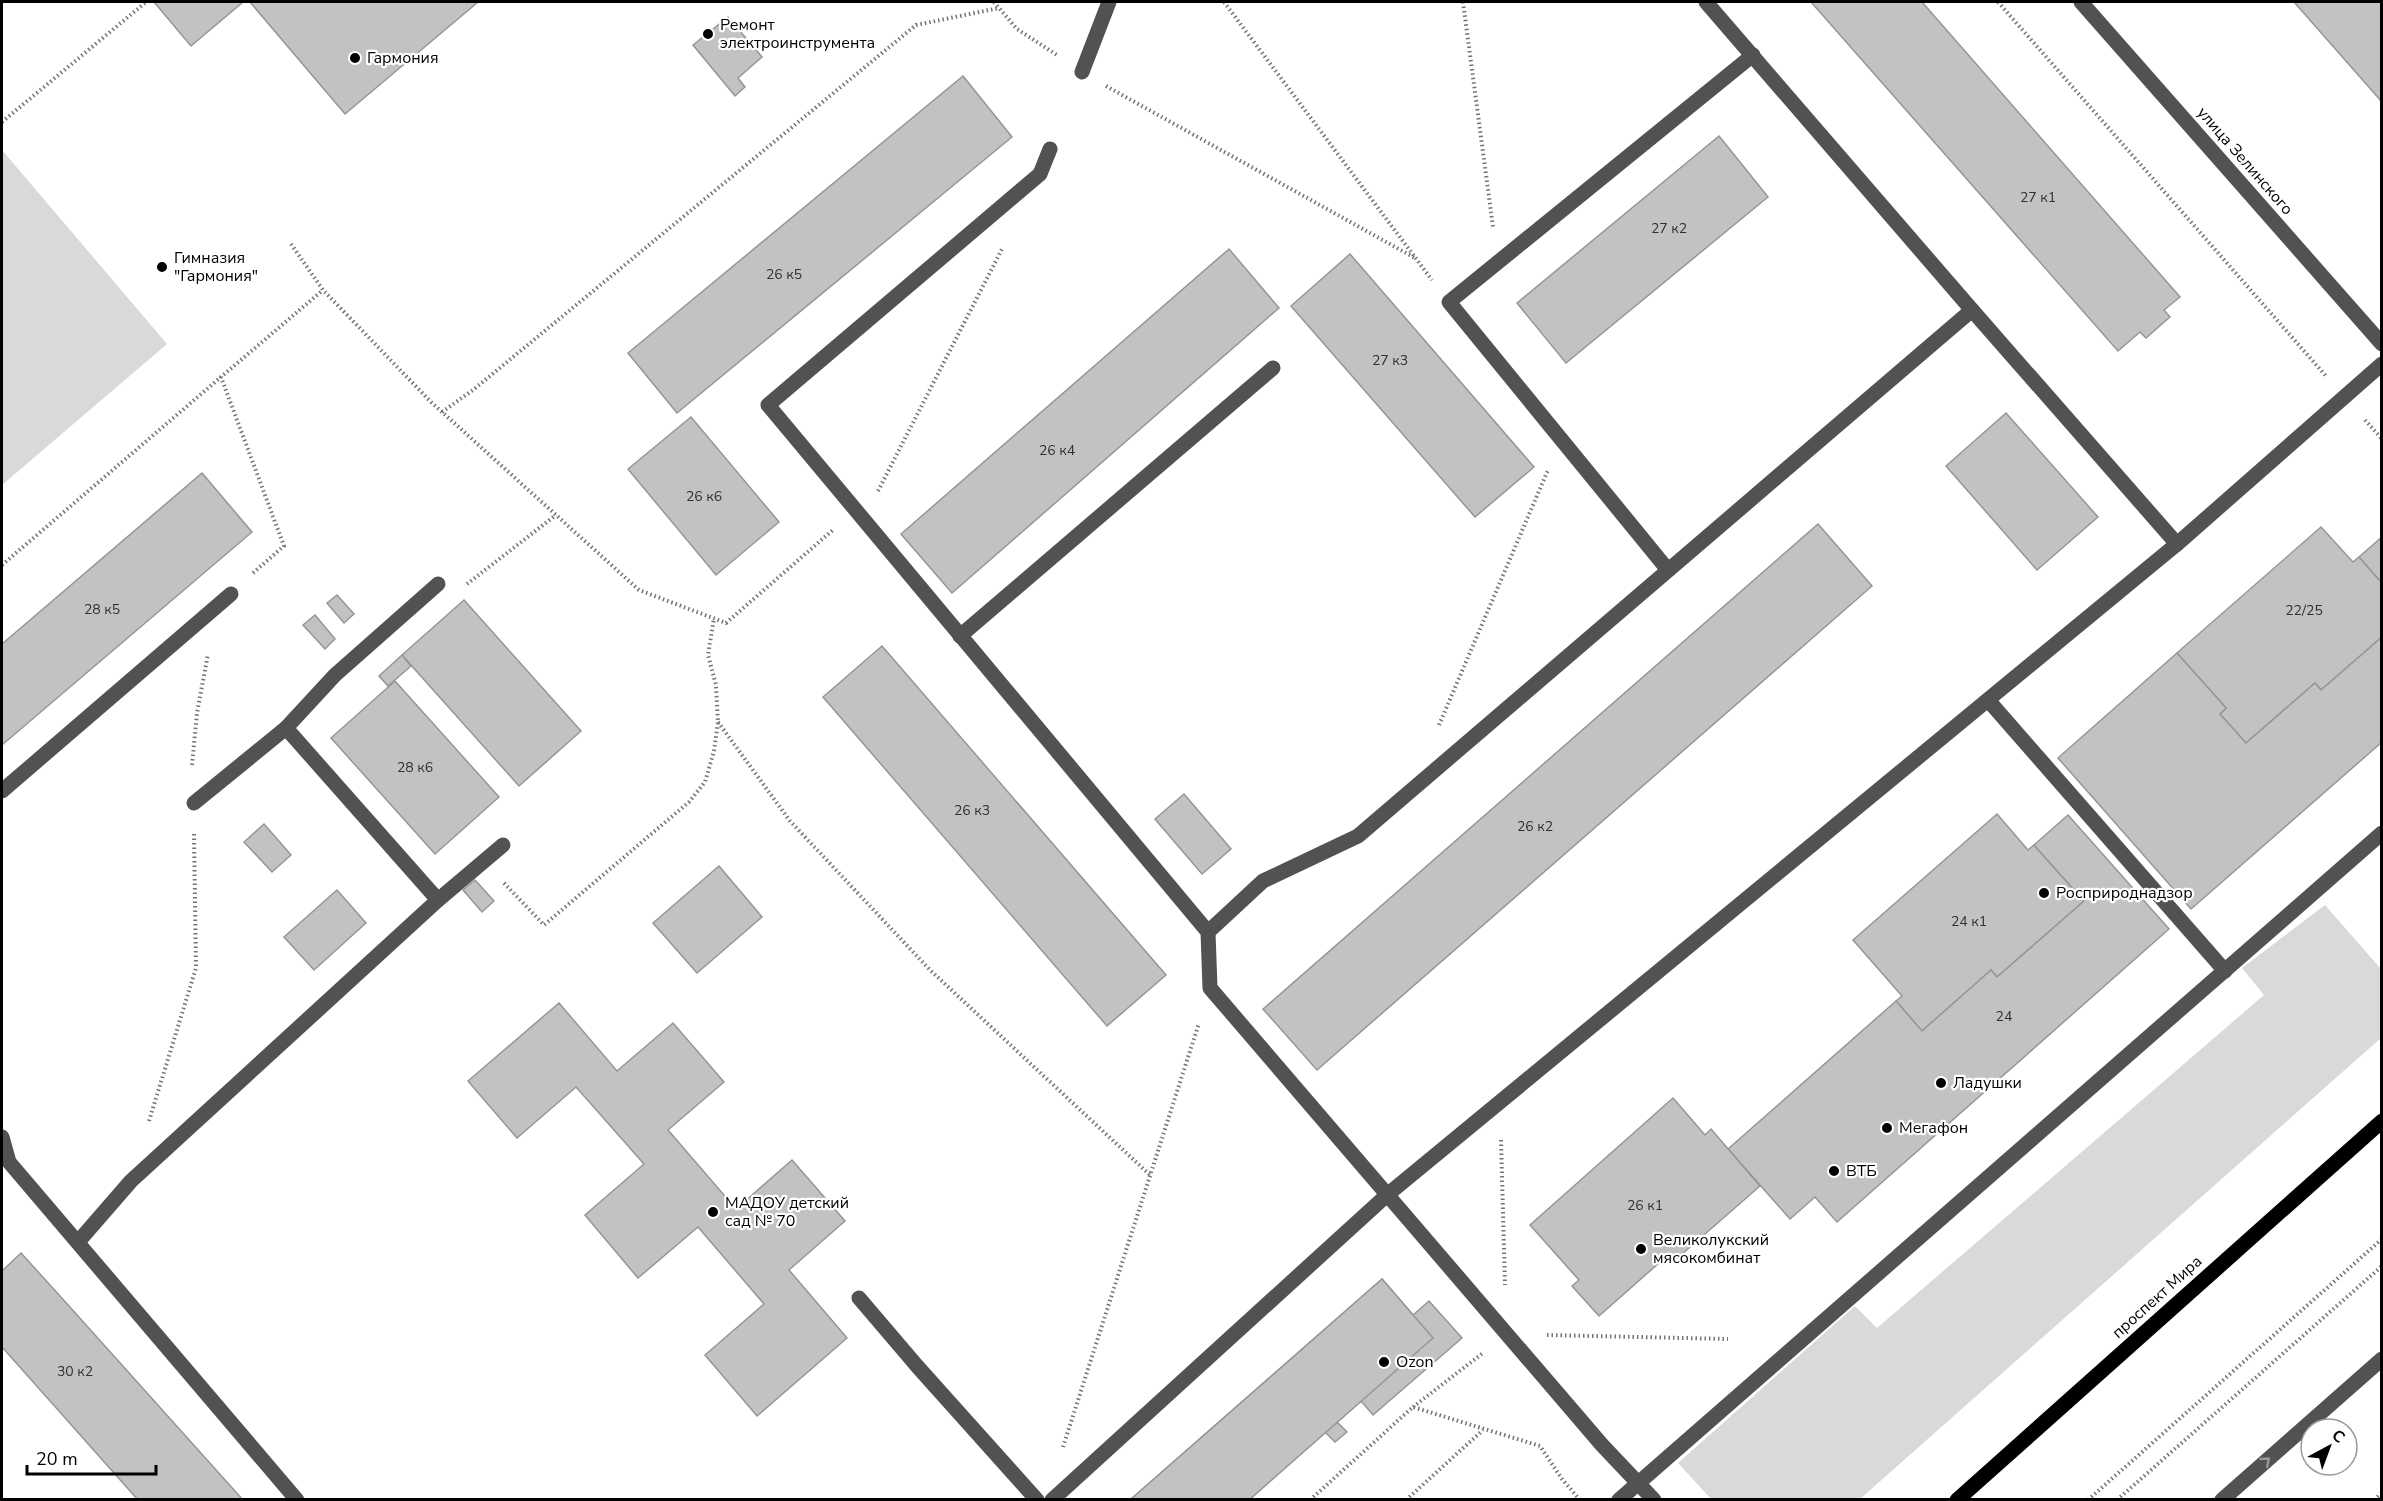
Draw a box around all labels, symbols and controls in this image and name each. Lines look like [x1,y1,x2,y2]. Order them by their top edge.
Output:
place label: Ремонт электроинструмента [720,14,875,54]
marker: Ремонт электроинструмента [701,27,715,41]
place label: Гармония [367,47,439,69]
marker: Гармония [348,51,362,65]
street label: улица Зелинского [2192,102,2298,220]
house number: 27 к1 [2020,188,2056,207]
house number: 27 к2 [1651,219,1687,238]
place label: Гимназия "Гармония" [174,247,258,287]
marker: Гимназия "Гармония" [155,260,169,274]
house number: 26 к5 [766,265,802,284]
house number: 27 к3 [1372,351,1408,370]
house number: 26 к4 [1039,441,1075,460]
house number: 26 к6 [686,487,722,506]
house number: 28 к5 [84,600,120,619]
house number: 22/25 [2285,601,2323,620]
house number: 28 к6 [397,758,433,777]
house number: 26 к3 [954,801,990,820]
house number: 26 к2 [1517,817,1553,836]
place label: Росприроднадзор [2056,882,2193,904]
marker: Росприроднадзор [2037,886,2051,900]
house number: 24 к1 [1951,912,1987,931]
house number: 24 [1996,1007,2012,1026]
place label: Ладушки [1953,1072,2022,1094]
marker: Ладушки [1934,1076,1948,1090]
place label: Мегафон [1899,1117,1968,1139]
marker: Мегафон [1880,1121,1894,1135]
place label: ВТБ [1846,1160,1877,1182]
marker: ВТБ [1827,1164,1841,1178]
place label: МАДОУ детский сад № 70 [725,1192,849,1232]
house number: 26 к1 [1627,1196,1663,1215]
marker: МАДОУ детский сад № 70 [706,1205,720,1219]
place label: Великолукский мясокомбинат [1653,1229,1769,1269]
marker: Великолукский мясокомбинат [1634,1242,1648,1256]
street label: проспект Мира [2107,1251,2207,1343]
place label: Ozon [1396,1351,1434,1373]
marker: Ozon [1377,1355,1391,1369]
house number: 30 к2 [57,1362,93,1381]
north arrow [2299,1417,2359,1477]
text: С [2327,1425,2350,1448]
scale bar [27,1438,156,1476]
text: 20 m [36,1447,78,1471]
one-way arrow [2259,1457,2269,1468]

